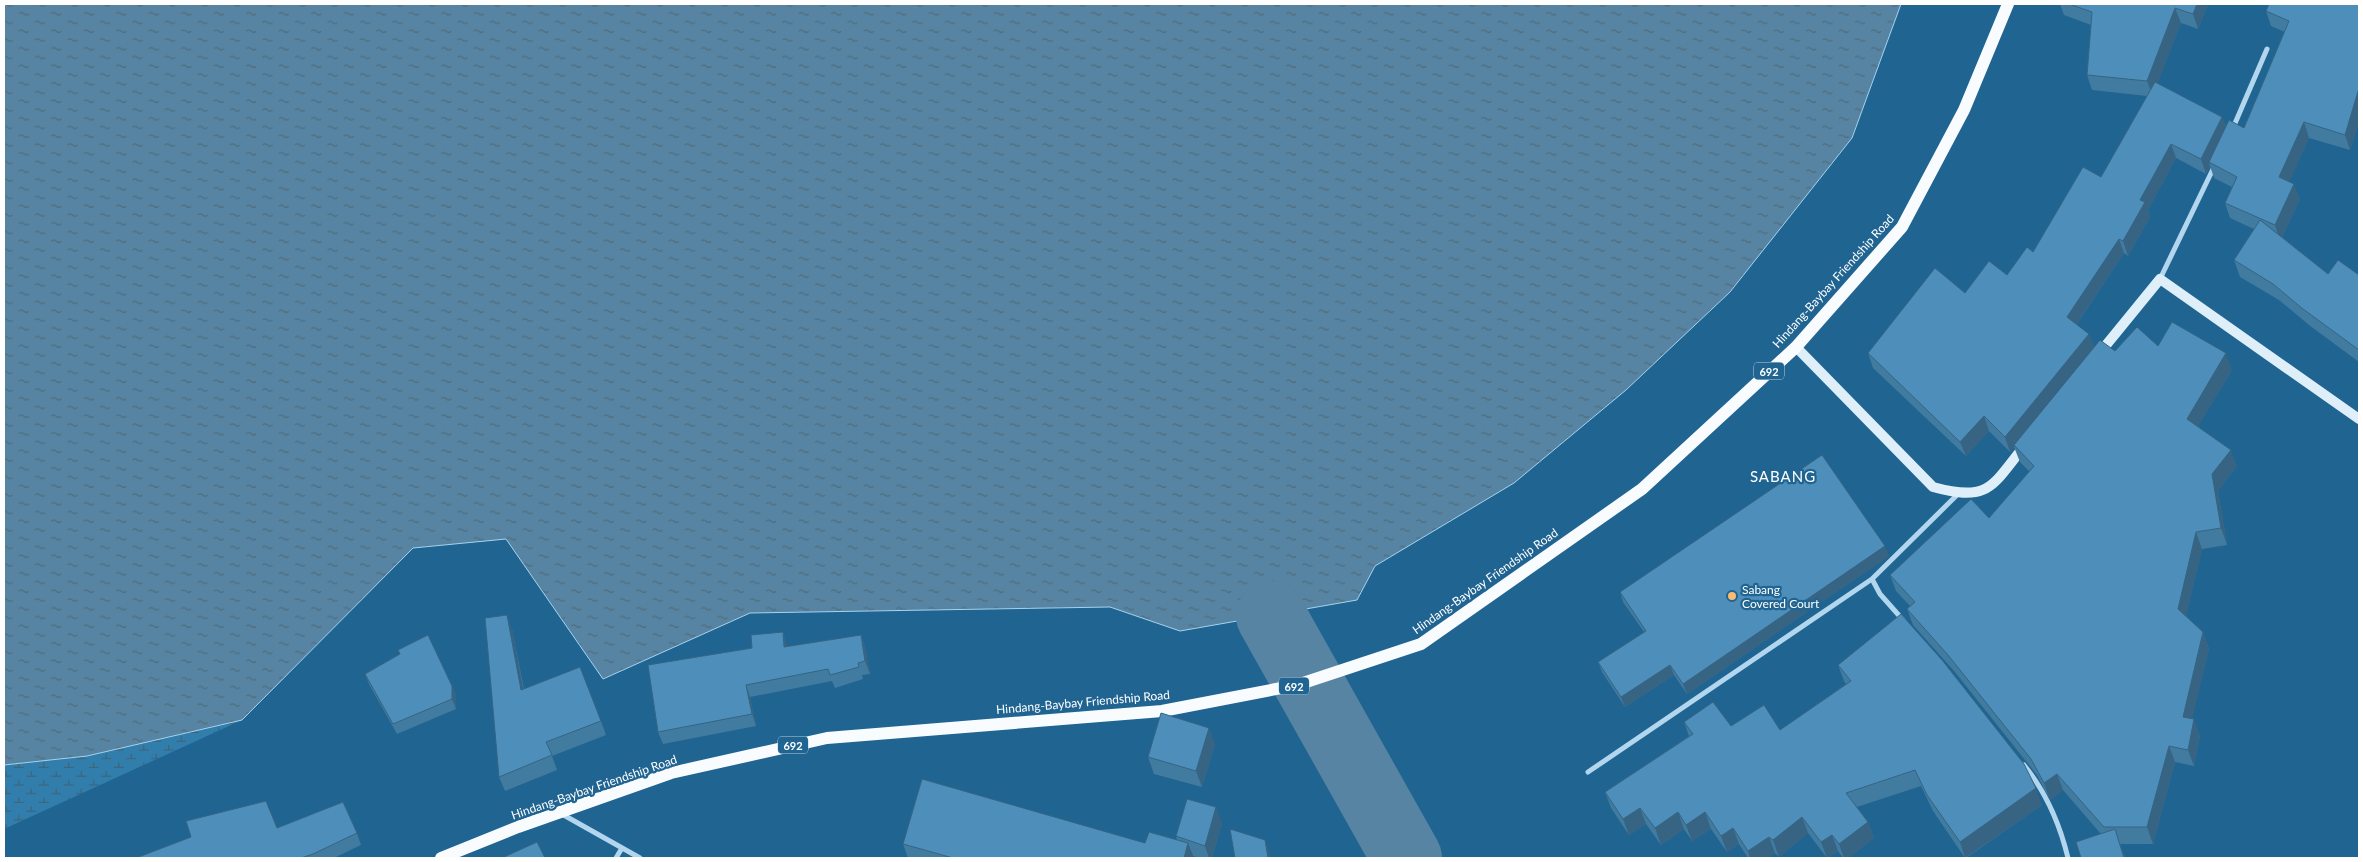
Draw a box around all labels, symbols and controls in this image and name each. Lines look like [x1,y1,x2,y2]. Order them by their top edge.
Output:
street label: Hindang-Baybay Friendship Road [1769,211,1897,351]
road number: 692 [1754,362,1784,380]
district label: SABANG [1750,467,1816,485]
street label: Hindang-Baybay Friendship Road [1409,525,1561,637]
place label: Sabang Covered Court [1742,582,1820,611]
marker: Sabang Covered Court [1726,590,1738,602]
road number: 692 [1279,678,1309,694]
street label: Hindang-Baybay Friendship Road [995,687,1171,717]
road number: 692 [778,736,808,754]
street label: Hindang-Baybay Friendship Road [509,752,679,822]

